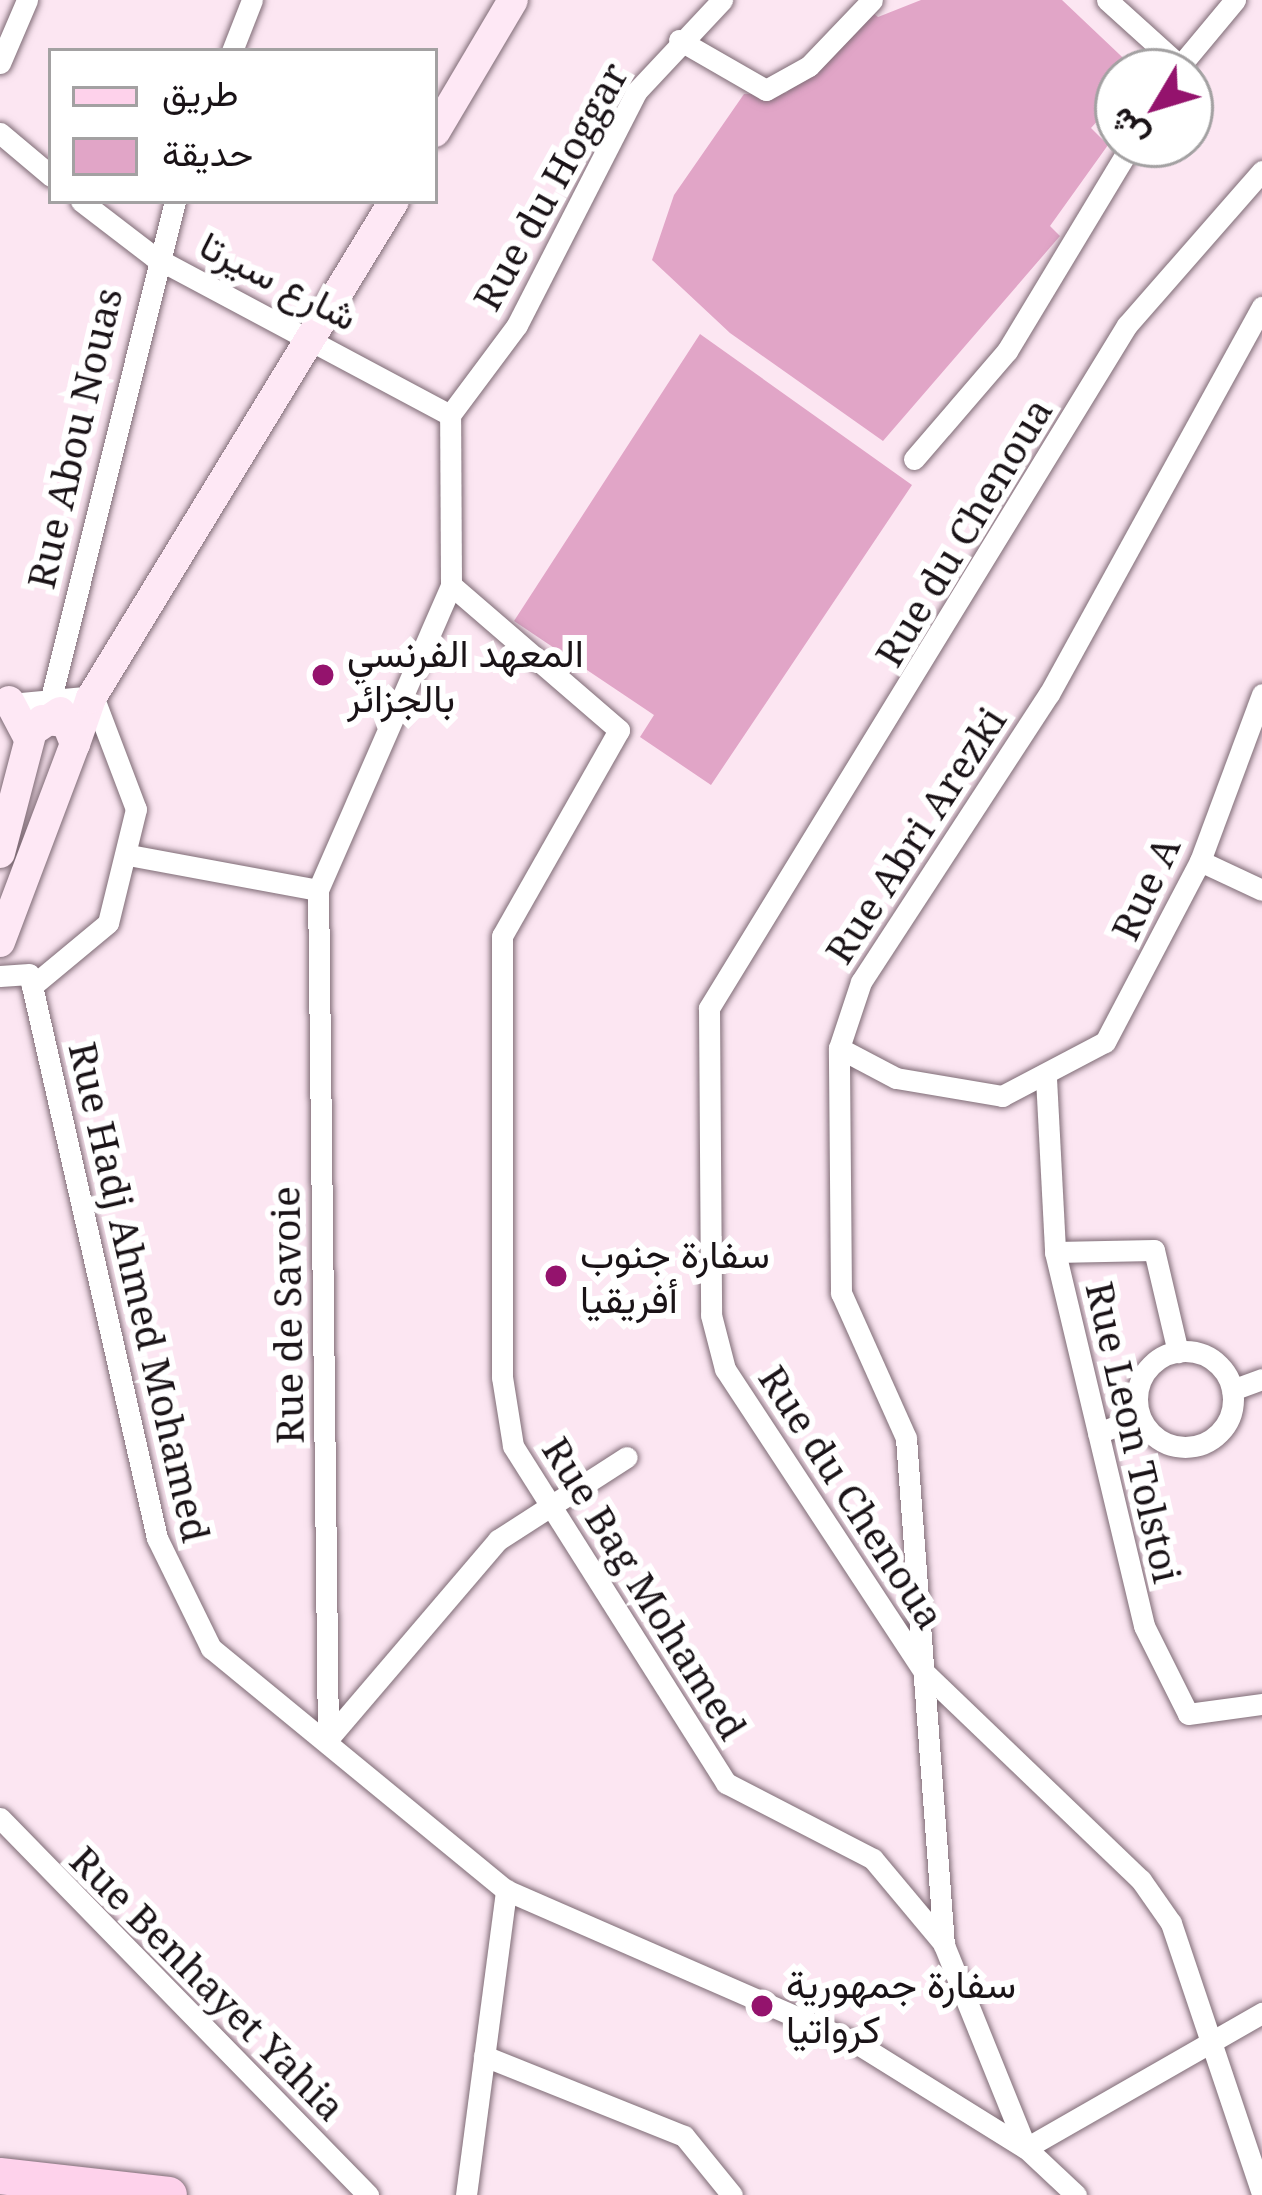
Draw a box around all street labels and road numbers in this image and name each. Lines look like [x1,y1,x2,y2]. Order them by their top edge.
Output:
street label: Rue du Hoggar [463,54,637,318]
street label: شارع سيرتا [192,220,366,340]
street label: Rue Abou Nouas [17,283,131,593]
street label: Rue du Chenoua [865,390,1061,674]
street label: Rue Abri Arezki [815,698,1015,972]
street label: Rue A [1101,829,1189,947]
street label: Rue Hadj Ahmed Mohamed [60,1038,220,1546]
street label: Rue de Savoie [261,1186,313,1444]
street label: Rue Leon Tolstoi [1077,1277,1191,1587]
street label: Rue du Chenoua [750,1357,954,1637]
street label: Rue Bag Mohamed [533,1428,757,1748]
street label: Rue Benhayet Yahia [61,1836,355,2130]

